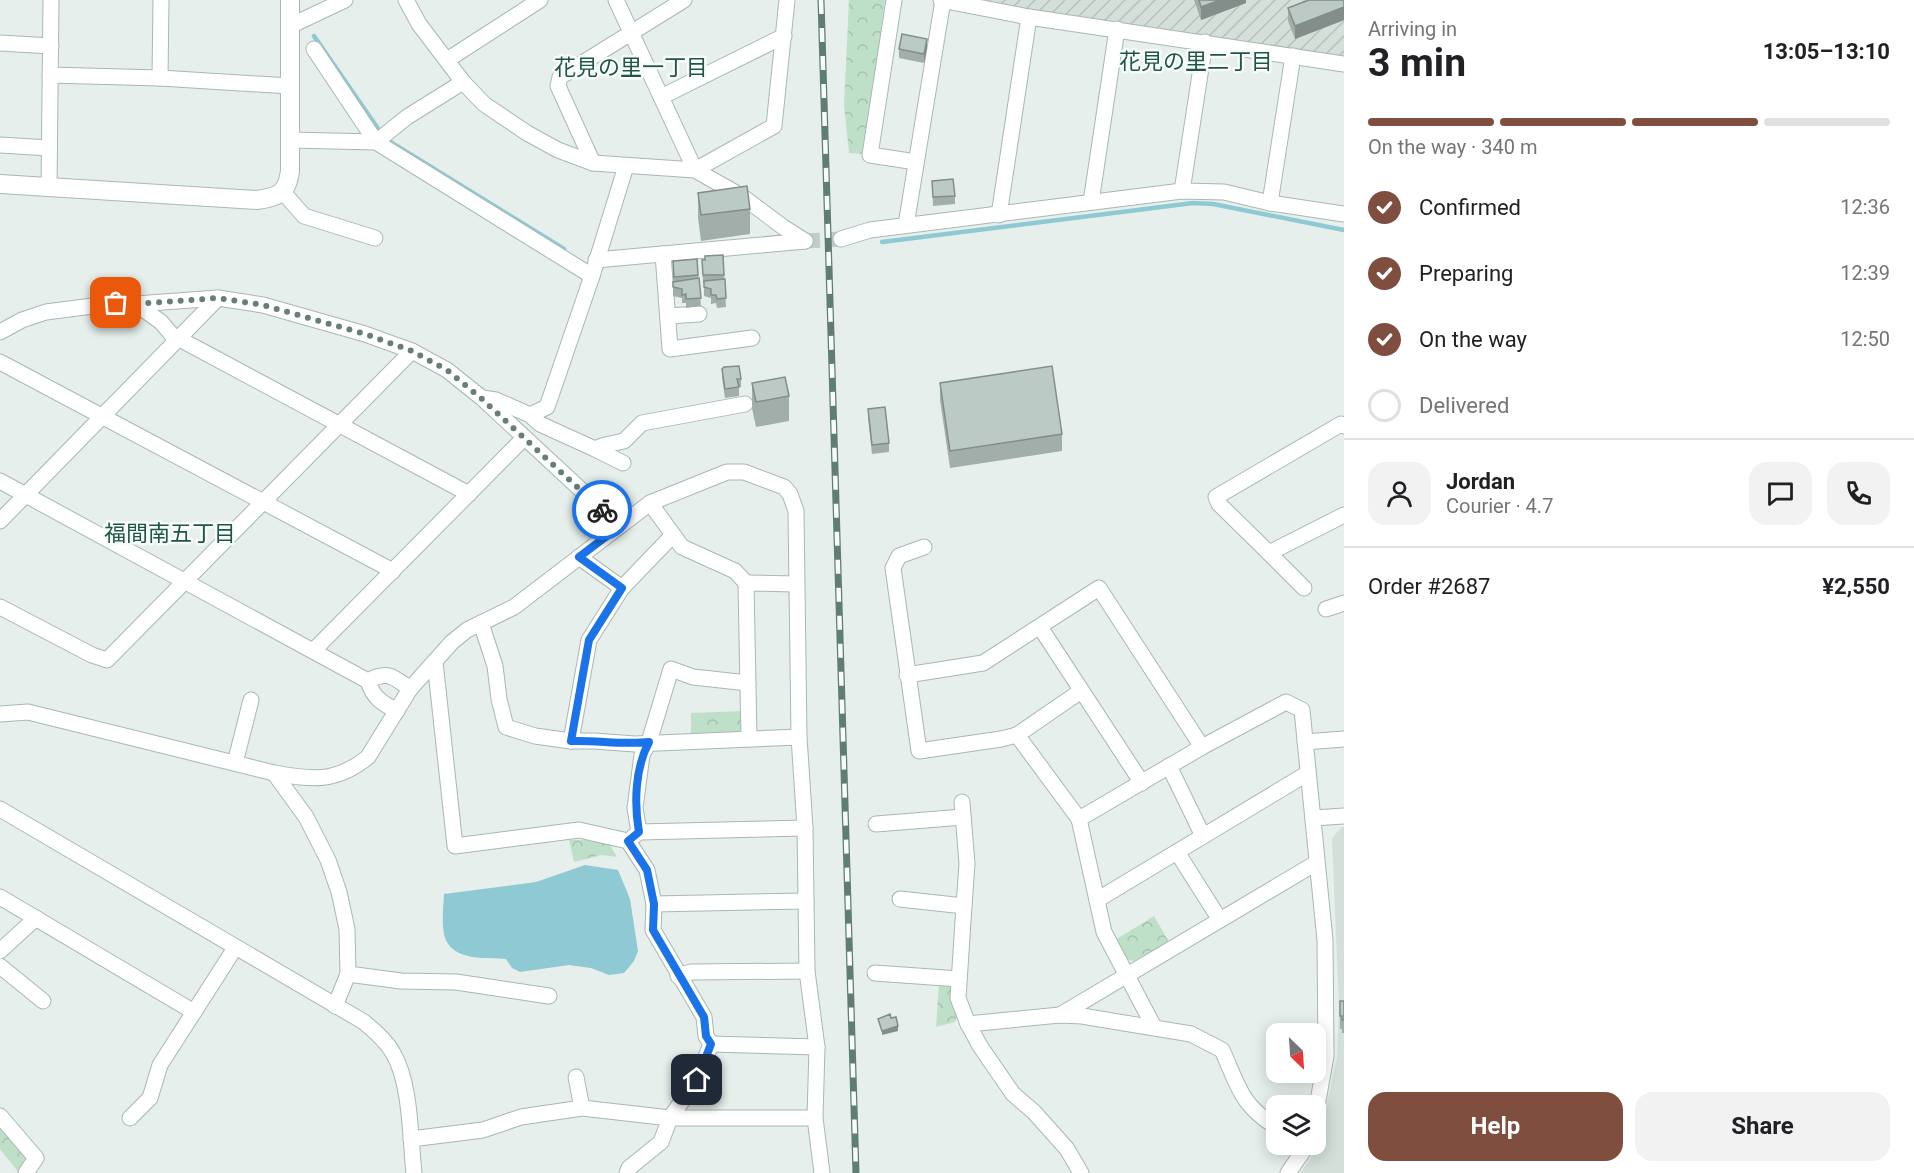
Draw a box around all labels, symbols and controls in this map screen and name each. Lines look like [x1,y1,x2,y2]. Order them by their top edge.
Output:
text: Arriving in [1368,17,1457,41]
text: 13:05–13:10 [1763,39,1890,64]
text: 3 min [1368,40,1466,86]
district label: 花見の里二丁目 [1119,49,1273,74]
district label: 花見の里一丁目 [554,55,708,80]
text: On the way · 340 m [1368,135,1537,159]
icon: check [1368,191,1401,224]
text: Confirmed [1419,195,1521,220]
text: 12:36 [1840,195,1890,219]
icon: check [1368,257,1401,290]
text: Preparing [1419,261,1513,286]
text: 12:39 [1840,261,1890,285]
pin [90,277,141,328]
icon: bag [99,286,132,319]
icon: check [1368,323,1401,356]
text: On the way [1419,327,1527,352]
text: 12:50 [1840,327,1890,351]
text: Delivered [1419,393,1509,418]
button: person [1368,462,1431,525]
button: chat [1749,462,1812,525]
button: phone [1827,462,1890,525]
text: Jordan [1446,469,1515,494]
courier [572,480,632,540]
icon: bike [586,494,619,527]
text: Courier · 4.7 [1446,494,1553,518]
district label: 福間南五丁目 [104,521,236,546]
text: Order #2687 [1368,574,1490,599]
text: ¥2,550 [1822,574,1890,599]
north arrow [1266,1023,1326,1083]
map controls [1266,1023,1326,1155]
pin [671,1054,722,1105]
icon: home [680,1063,713,1096]
button: Help [1368,1092,1623,1161]
button: Share [1635,1092,1890,1161]
button: layers [1266,1095,1326,1155]

